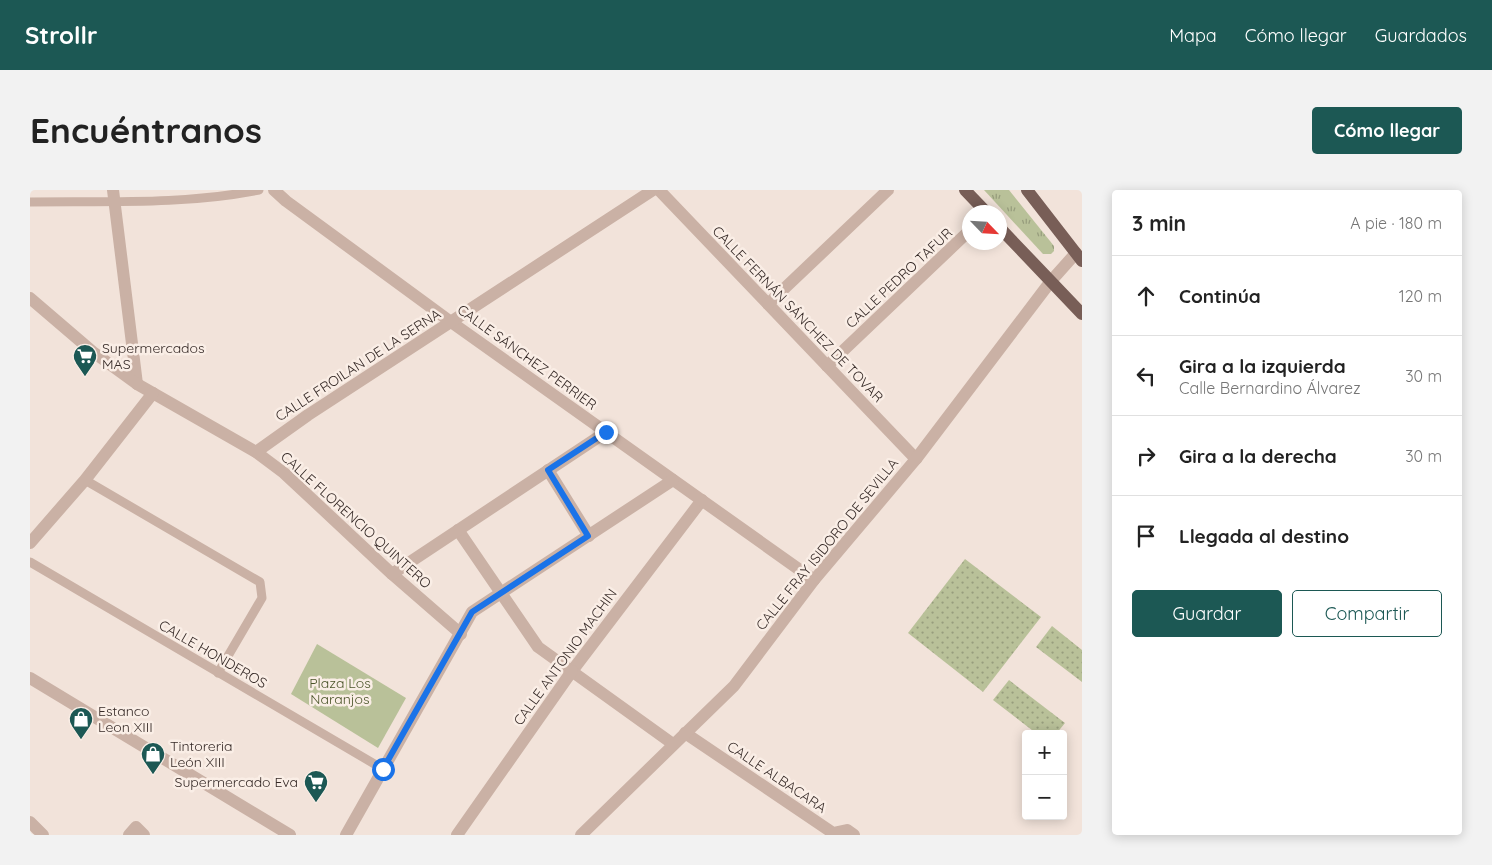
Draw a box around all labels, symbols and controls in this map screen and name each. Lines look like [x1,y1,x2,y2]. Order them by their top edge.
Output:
text: Strollr [25,20,97,50]
text: Mapa [1169,24,1217,47]
text: Cómo llegar [1245,24,1347,47]
text: Guardados [1375,24,1467,47]
button: Cómo llegar [1312,107,1462,154]
text: Encuéntranos [30,108,262,152]
north arrow [962,205,1007,250]
text: 3 min [1132,210,1186,236]
text: A pie · 180 m [1350,213,1442,233]
street label: CALLE FERNÁN SÁNCHEZ DE TOVAR [709,222,887,406]
street label: CALLE PEDRO TAFUR [842,224,956,332]
icon: ahead [1132,282,1160,310]
text: Continúa [1179,284,1261,308]
text: 120 m [1399,286,1442,306]
street label: CALLE SÁNCHEZ PERRIER [454,300,600,414]
street label: CALLE FROILAN DE LA SERNA [272,305,444,425]
place label: Supermercados MAS [102,339,205,373]
supermarket icon: Supermercados MAS [72,343,98,377]
text: Gira a la izquierda [1179,354,1346,378]
icon: left [1132,362,1160,390]
text: 30 m [1405,366,1442,386]
text: Calle Bernardino Álvarez [1179,378,1361,398]
route end [595,421,618,444]
icon: right [1132,442,1160,470]
text: Gira a la derecha [1179,444,1337,468]
text: 30 m [1405,446,1442,466]
street label: CALLE FLORENCIO QUINTERO [277,448,435,593]
street label: CALLE FRAY ISIDORO DE SEVILLA [752,454,902,634]
icon: arrive [1132,522,1160,550]
text: Llegada al destino [1179,524,1349,548]
street label: CALLE ANTONIO MACHIN [509,585,621,729]
button: Guardar [1132,590,1282,637]
button: Compartir [1292,590,1442,637]
street label: CALLE HONDEROS [156,616,270,692]
park label: Plaza Los Naranjos [309,674,371,708]
place label: Estanco Leon XIII [98,702,153,736]
shop icon: Estanco Leon XIII [68,706,94,740]
map controls [1022,730,1067,820]
button: + [1022,730,1067,775]
place label: Tintoreria León XIII [170,737,233,771]
street label: CALLE ALBACARA [724,737,830,817]
shop icon: Tintoreria León XIII [140,741,166,775]
route start [372,758,395,781]
supermarket icon: Supermercado Eva [303,769,329,803]
place label: Supermercado Eva [175,773,298,791]
button: − [1022,775,1067,820]

